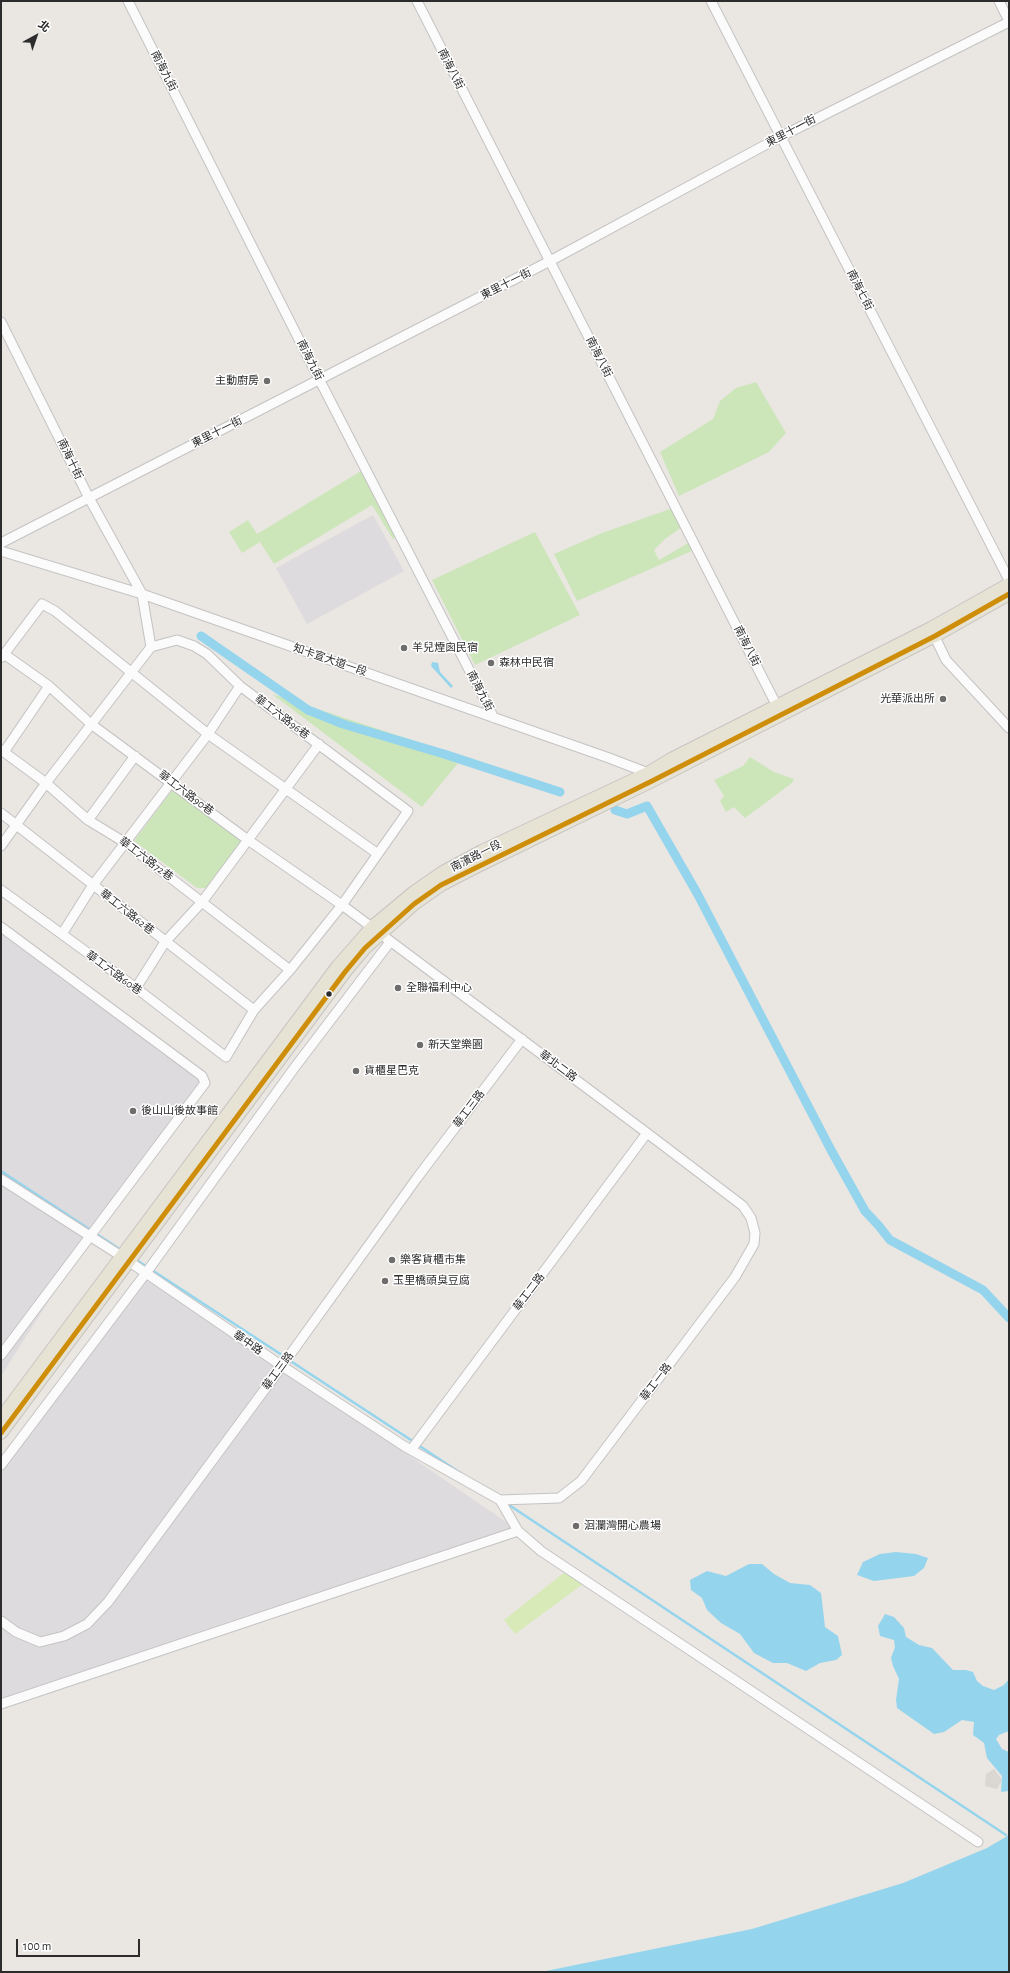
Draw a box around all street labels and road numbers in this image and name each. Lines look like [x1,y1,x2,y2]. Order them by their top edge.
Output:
street label: 南海八街 [435,46,467,92]
street label: 南海九街 [148,48,180,94]
street label: 東里十一街 [764,112,818,150]
street label: 東里十一街 [479,266,533,302]
street label: 南海七街 [844,267,876,313]
street label: 南海八街 [583,334,615,380]
street label: 南海九街 [294,337,326,383]
street label: 東里十一街 [190,414,244,450]
street label: 南海十街 [54,436,86,482]
street label: 南海八街 [731,623,763,669]
street label: 知卡宣大道一段 [291,641,369,679]
street label: 南海九街 [464,668,496,714]
street label: 華工六路96巷 [252,692,312,742]
street label: 華工六路90巷 [156,768,216,818]
street label: 華工六路72巷 [116,834,176,884]
street label: 南濱路一段 [449,838,503,874]
street label: 華工六路62巷 [97,887,157,937]
street label: 華工六路60巷 [83,948,145,998]
street label: 華北二路 [536,1047,580,1085]
street label: 華工三路 [450,1087,488,1131]
street label: 華工二路 [510,1270,548,1314]
street label: 華中路 [231,1328,265,1358]
street label: 華工三路 [260,1349,296,1393]
street label: 華工一路 [637,1360,675,1404]

